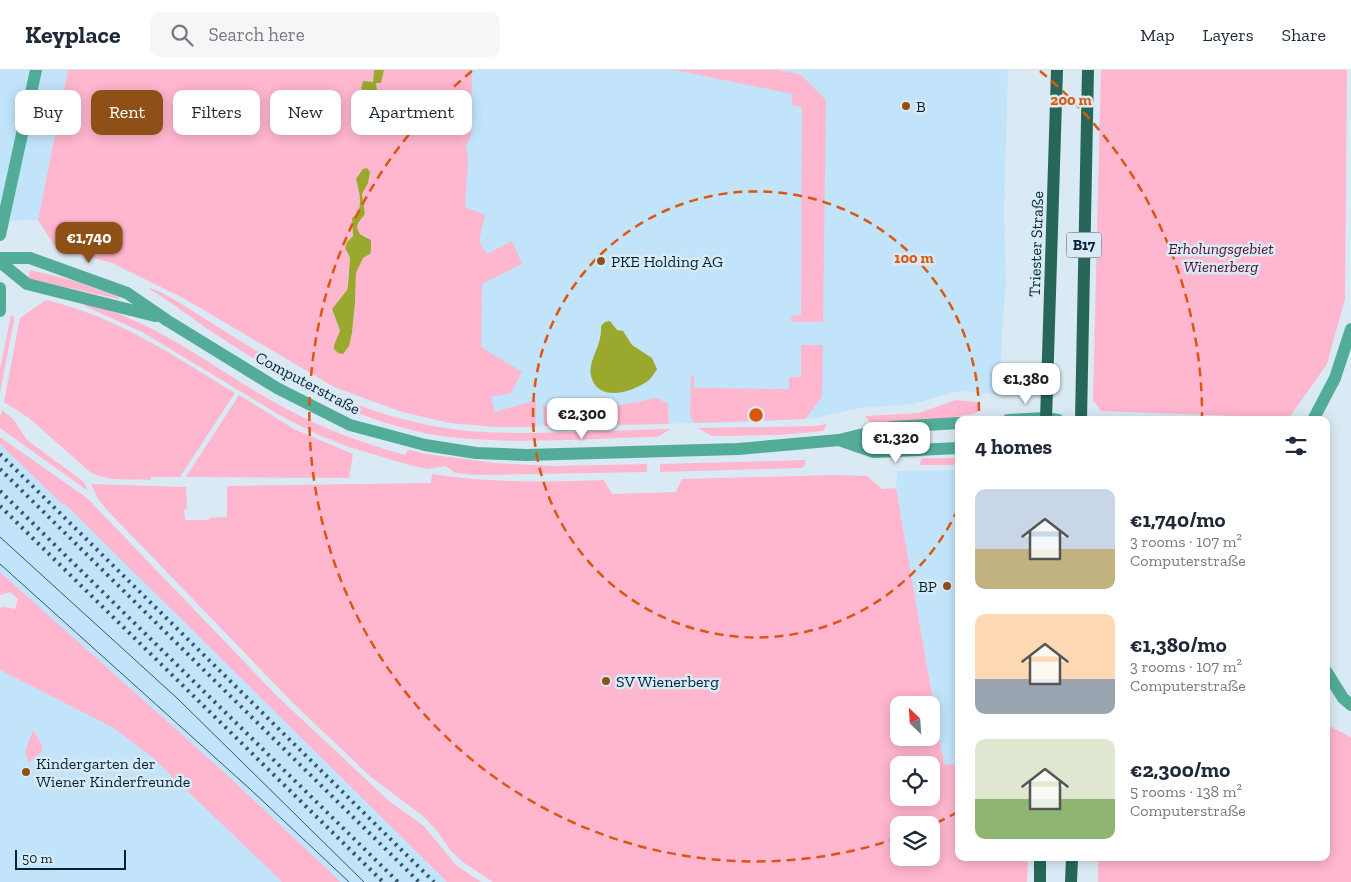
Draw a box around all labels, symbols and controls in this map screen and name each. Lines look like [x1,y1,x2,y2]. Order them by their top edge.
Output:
search box [150,12,500,57]
text: Keyplace [25,20,120,49]
icon: search [168,21,196,49]
text: Search here [208,23,305,46]
text: Map [1140,24,1175,46]
text: Layers [1203,24,1254,46]
text: Share [1282,24,1326,46]
chip: Buy [15,90,81,135]
chip: Rent [91,90,163,135]
chip: Filters [173,90,260,135]
chip: New [270,90,341,135]
chip: Apartment [351,90,472,135]
text: 200 m [1050,91,1092,109]
place label: B [916,97,926,116]
marker: B [900,100,912,112]
street label: Triester Straße [1025,191,1047,297]
pin: €1,740 [48,222,130,264]
text: €1,740 [66,228,112,247]
road number: B17 [1066,232,1102,258]
park label: Erholungsgebiet Wienerberg [1168,239,1274,276]
text: 100 m [894,249,934,267]
place label: PKE Holding AG [611,252,723,271]
marker: PKE Holding AG [595,255,607,267]
street label: Computerstraße [252,347,364,419]
pin: €1,380 [985,362,1067,405]
text: €1,380 [1003,369,1049,388]
pin: €2,300 [541,398,623,440]
text: €2,300 [558,404,606,423]
centre of rings [747,406,765,424]
pin: €1,320 [855,422,937,464]
text: €1,320 [873,428,919,447]
icon: filters [1282,432,1310,460]
text: 4 homes [975,434,1052,459]
text: €1,740/mo [1130,507,1226,532]
icon: home [1015,509,1075,569]
text: 3 rooms · 107 m² [1130,532,1242,551]
text: Computerstraße [1130,551,1246,570]
place label: BP [918,577,937,596]
marker: BP [941,580,953,592]
text: €1,380/mo [1130,632,1227,657]
icon: home [1015,634,1075,694]
text: 3 rooms · 107 m² [1130,657,1242,676]
place label: SV Wienerberg [616,672,719,691]
marker: SV Wienerberg [600,675,612,687]
text: Computerstraße [1130,676,1246,695]
north arrow [890,696,940,746]
map controls [890,696,940,866]
place label: Kindergarten der Wiener Kinderfreunde [36,754,190,791]
button: locate [890,756,940,806]
text: €2,300/mo [1130,757,1230,782]
icon: home [1015,759,1075,819]
marker: Kindergarten der Wiener Kinderfreunde [20,766,32,778]
text: 5 rooms · 138 m² [1130,782,1242,801]
text: Computerstraße [1130,801,1246,820]
button: layers [890,816,940,866]
scale bar [15,847,126,870]
text: 50 m [22,850,53,867]

